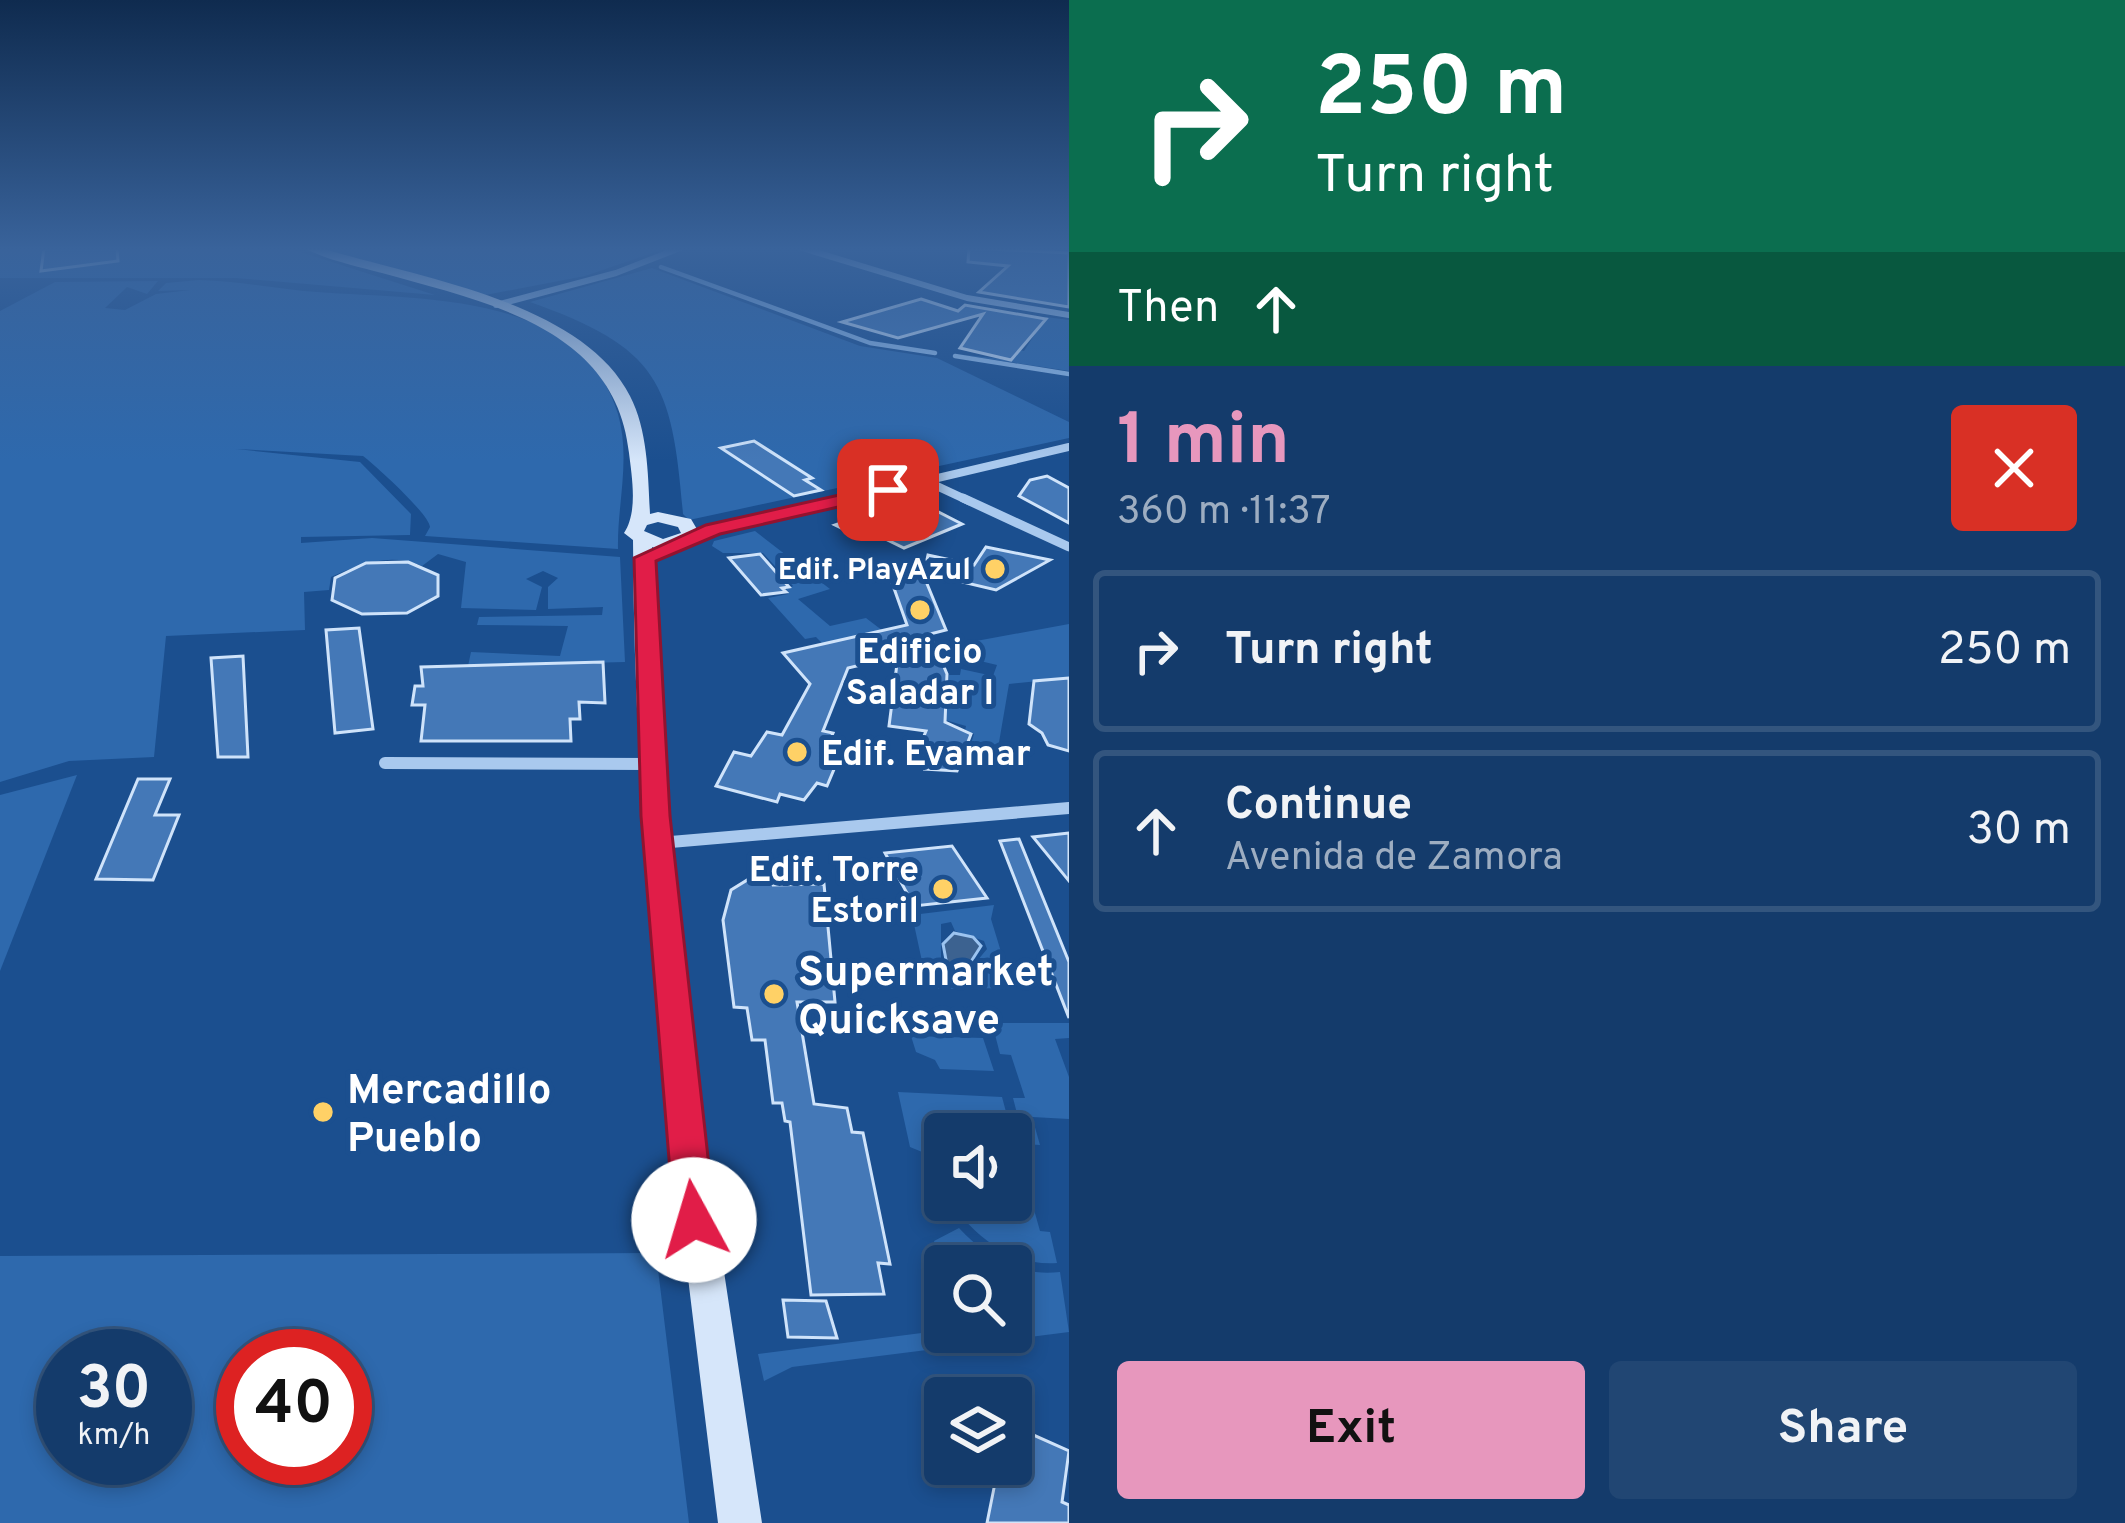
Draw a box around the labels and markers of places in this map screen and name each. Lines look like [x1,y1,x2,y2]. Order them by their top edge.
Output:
pin [837,439,939,541]
place label: Edif. PlayAzul [778,553,971,590]
marker: Edif. PlayAzul [982,556,1008,582]
marker: Edificio Saladar I [907,597,933,623]
place label: Edificio Saladar I [846,631,994,718]
place label: Edif. Evamar [821,733,1031,779]
marker: Edif. Evamar [784,739,810,765]
place label: Edif. Torre Estoril [749,849,919,936]
marker: Edif. Torre Estoril [930,876,956,902]
place label: Supermarket Quicksave [798,948,1054,1049]
marker: Supermarket Quicksave [761,981,787,1007]
place label: Mercadillo Pueblo [347,1066,551,1167]
marker: Mercadillo Pueblo [310,1099,336,1125]

